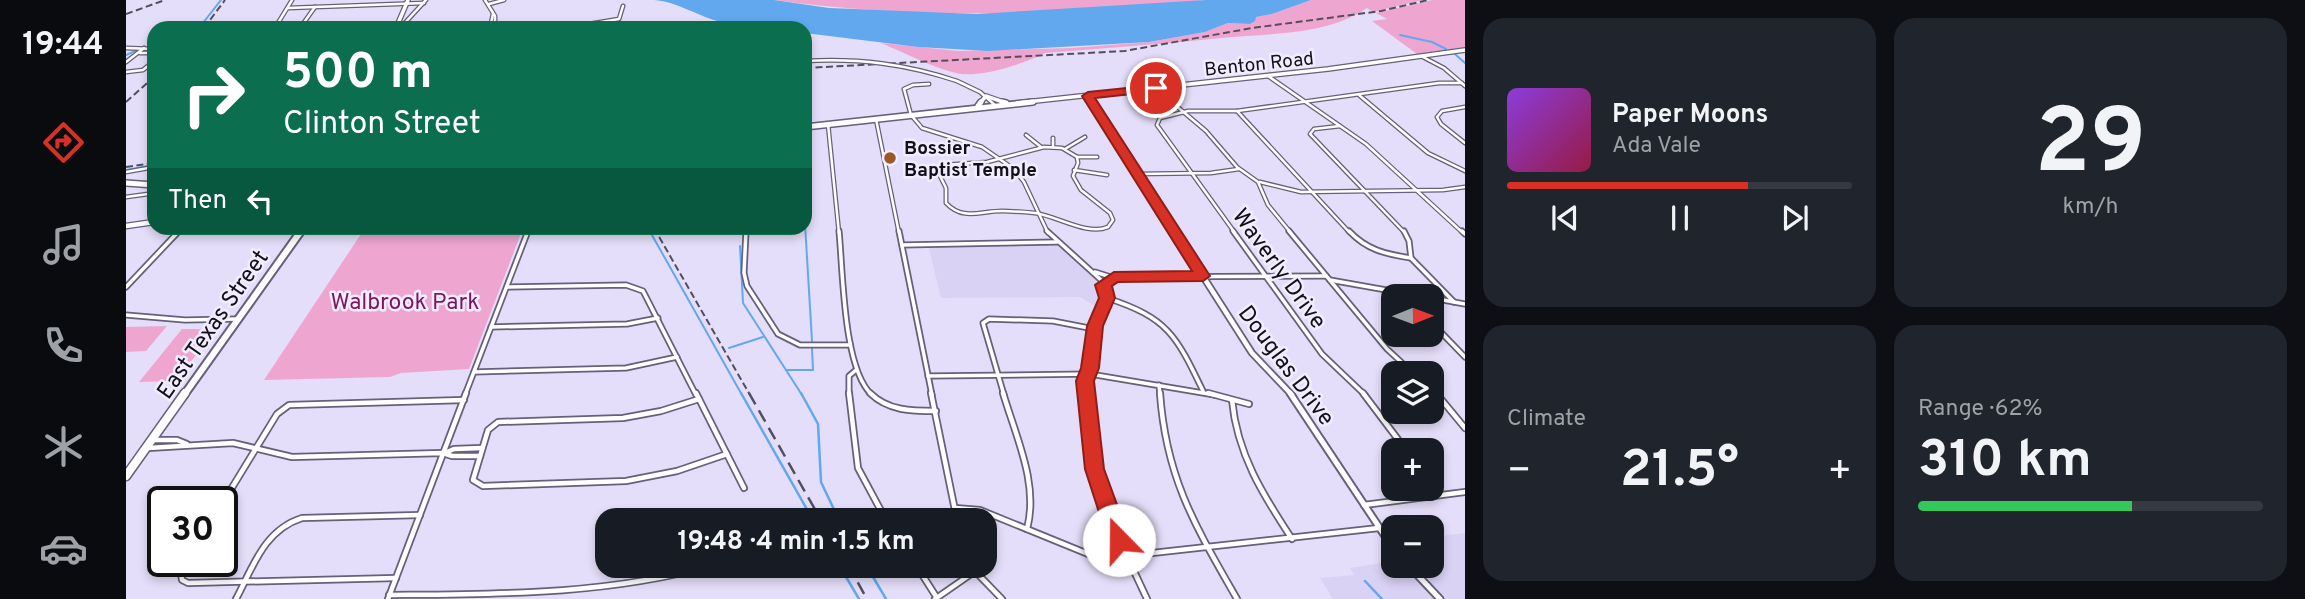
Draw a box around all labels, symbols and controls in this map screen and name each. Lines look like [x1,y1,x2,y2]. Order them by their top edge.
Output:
text: 19:44 [22,26,104,66]
text: 500 m [283,44,433,106]
street label: Benton Road [1203,47,1315,83]
icon: right [168,49,259,140]
pin [1126,58,1186,118]
icon: arrive [1137,69,1175,107]
text: 29 [2035,90,2146,205]
text: Paper Moons [1612,99,1768,132]
text: Clinton Street [283,105,481,145]
icon: directions [39,118,88,167]
text: Ada Vale [1612,132,1701,161]
place label: Bossier Baptist Temple [904,137,1037,183]
marker: Bossier Baptist Temple [882,150,898,166]
icon: left [241,182,279,220]
text: Then [168,185,227,218]
text: km/h [2063,193,2118,222]
icon: previous [1546,199,1584,237]
icon: pause [1661,199,1699,237]
icon: next [1776,199,1814,237]
street label: Waverly Drive [1225,204,1331,335]
icon: music [39,220,88,269]
street label: East Texas Street [152,245,276,406]
north arrow [1381,284,1444,346]
map controls [1381,284,1444,578]
park label: Walbrook Park [330,289,480,318]
street label: Douglas Drive [1230,301,1340,432]
icon: phone [39,321,88,370]
button: layers [1381,361,1444,424]
text: Range · 62% [1918,395,2043,424]
text: Climate [1507,405,1586,434]
icon: climate [39,422,88,471]
text: 310 km [1918,429,2092,495]
button: + [1381,438,1444,501]
text: 21.5° [1620,439,1739,505]
text: − [1507,448,1532,497]
text: + [1827,448,1852,497]
speed limit sign: 30 [147,486,238,577]
position arrow [1082,503,1156,577]
button: − [1381,515,1444,578]
icon: car [39,524,88,573]
text: 19:48 · 4 min · 1.5 km [677,526,915,559]

